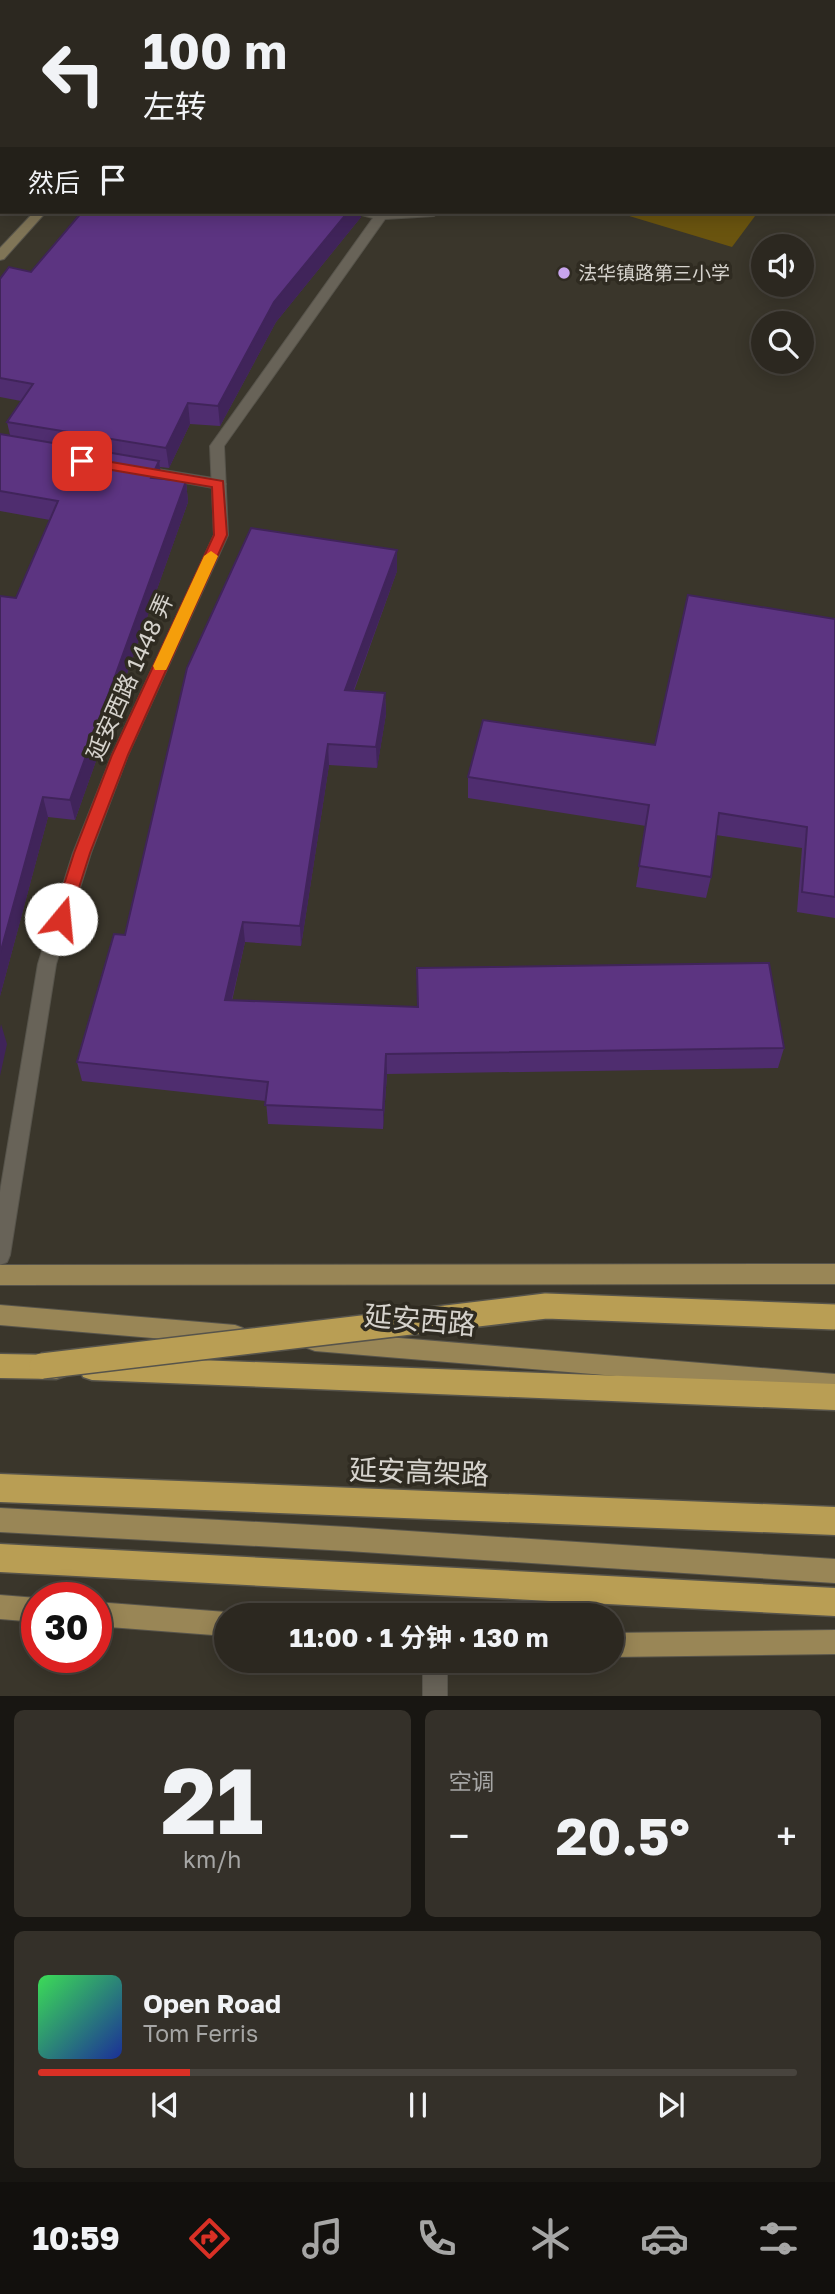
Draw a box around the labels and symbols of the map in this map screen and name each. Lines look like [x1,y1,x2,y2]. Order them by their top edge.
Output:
place label: 法华镇路第三小学 [578,261,730,284]
marker: 法华镇路第三小学 [556,265,572,281]
pin [52,431,112,491]
street label: 延安西路 1448 弄 [80,589,178,764]
position arrow [24,882,98,956]
street label: 延安西路 [363,1298,477,1341]
street label: 延安高架路 [348,1453,490,1490]
speed limit sign: 30 [21,1582,112,1673]

